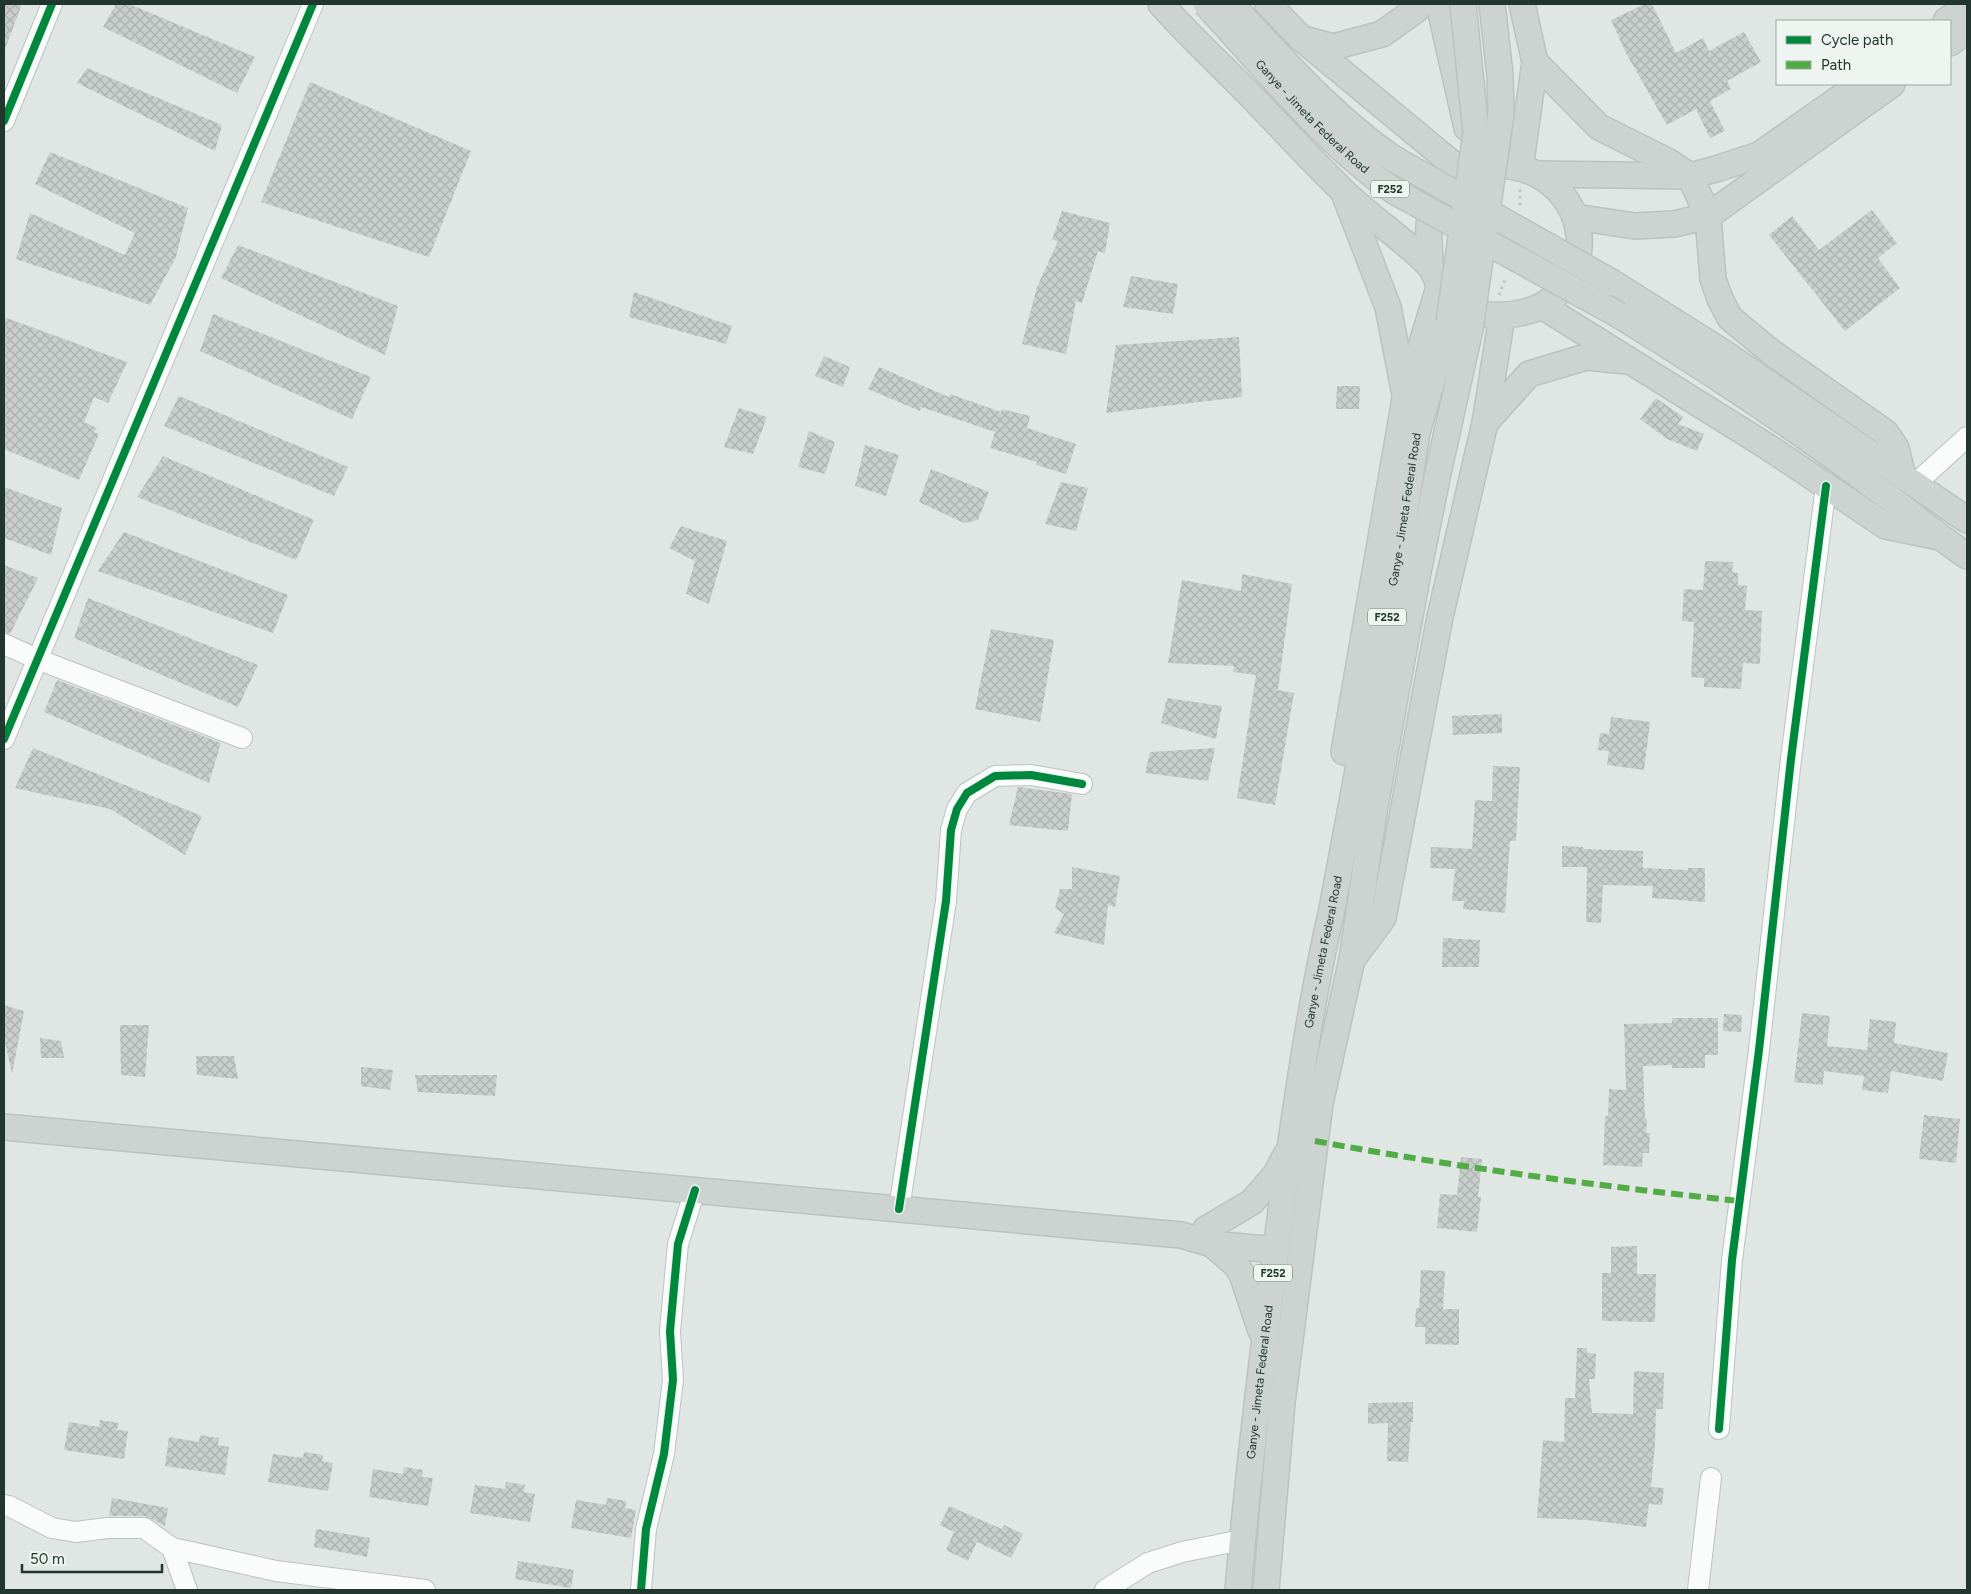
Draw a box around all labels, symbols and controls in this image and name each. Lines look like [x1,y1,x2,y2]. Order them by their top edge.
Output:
legend [1776,20,1951,85]
text: Cycle path [1821,31,1893,49]
text: Path [1821,56,1851,74]
street label: Ganye - Jimeta Federal Road [1253,57,1372,176]
road number: F252 [1371,180,1409,198]
street label: Ganye - Jimeta Federal Road [1386,432,1424,587]
road number: F252 [1368,608,1406,626]
street label: Ganye - Jimeta Federal Road [1302,875,1345,1029]
road number: F252 [1254,1264,1292,1282]
street label: Ganye - Jimeta Federal Road [1244,1304,1276,1460]
scale bar [22,1542,162,1574]
text: 50 m [30,1550,65,1568]

